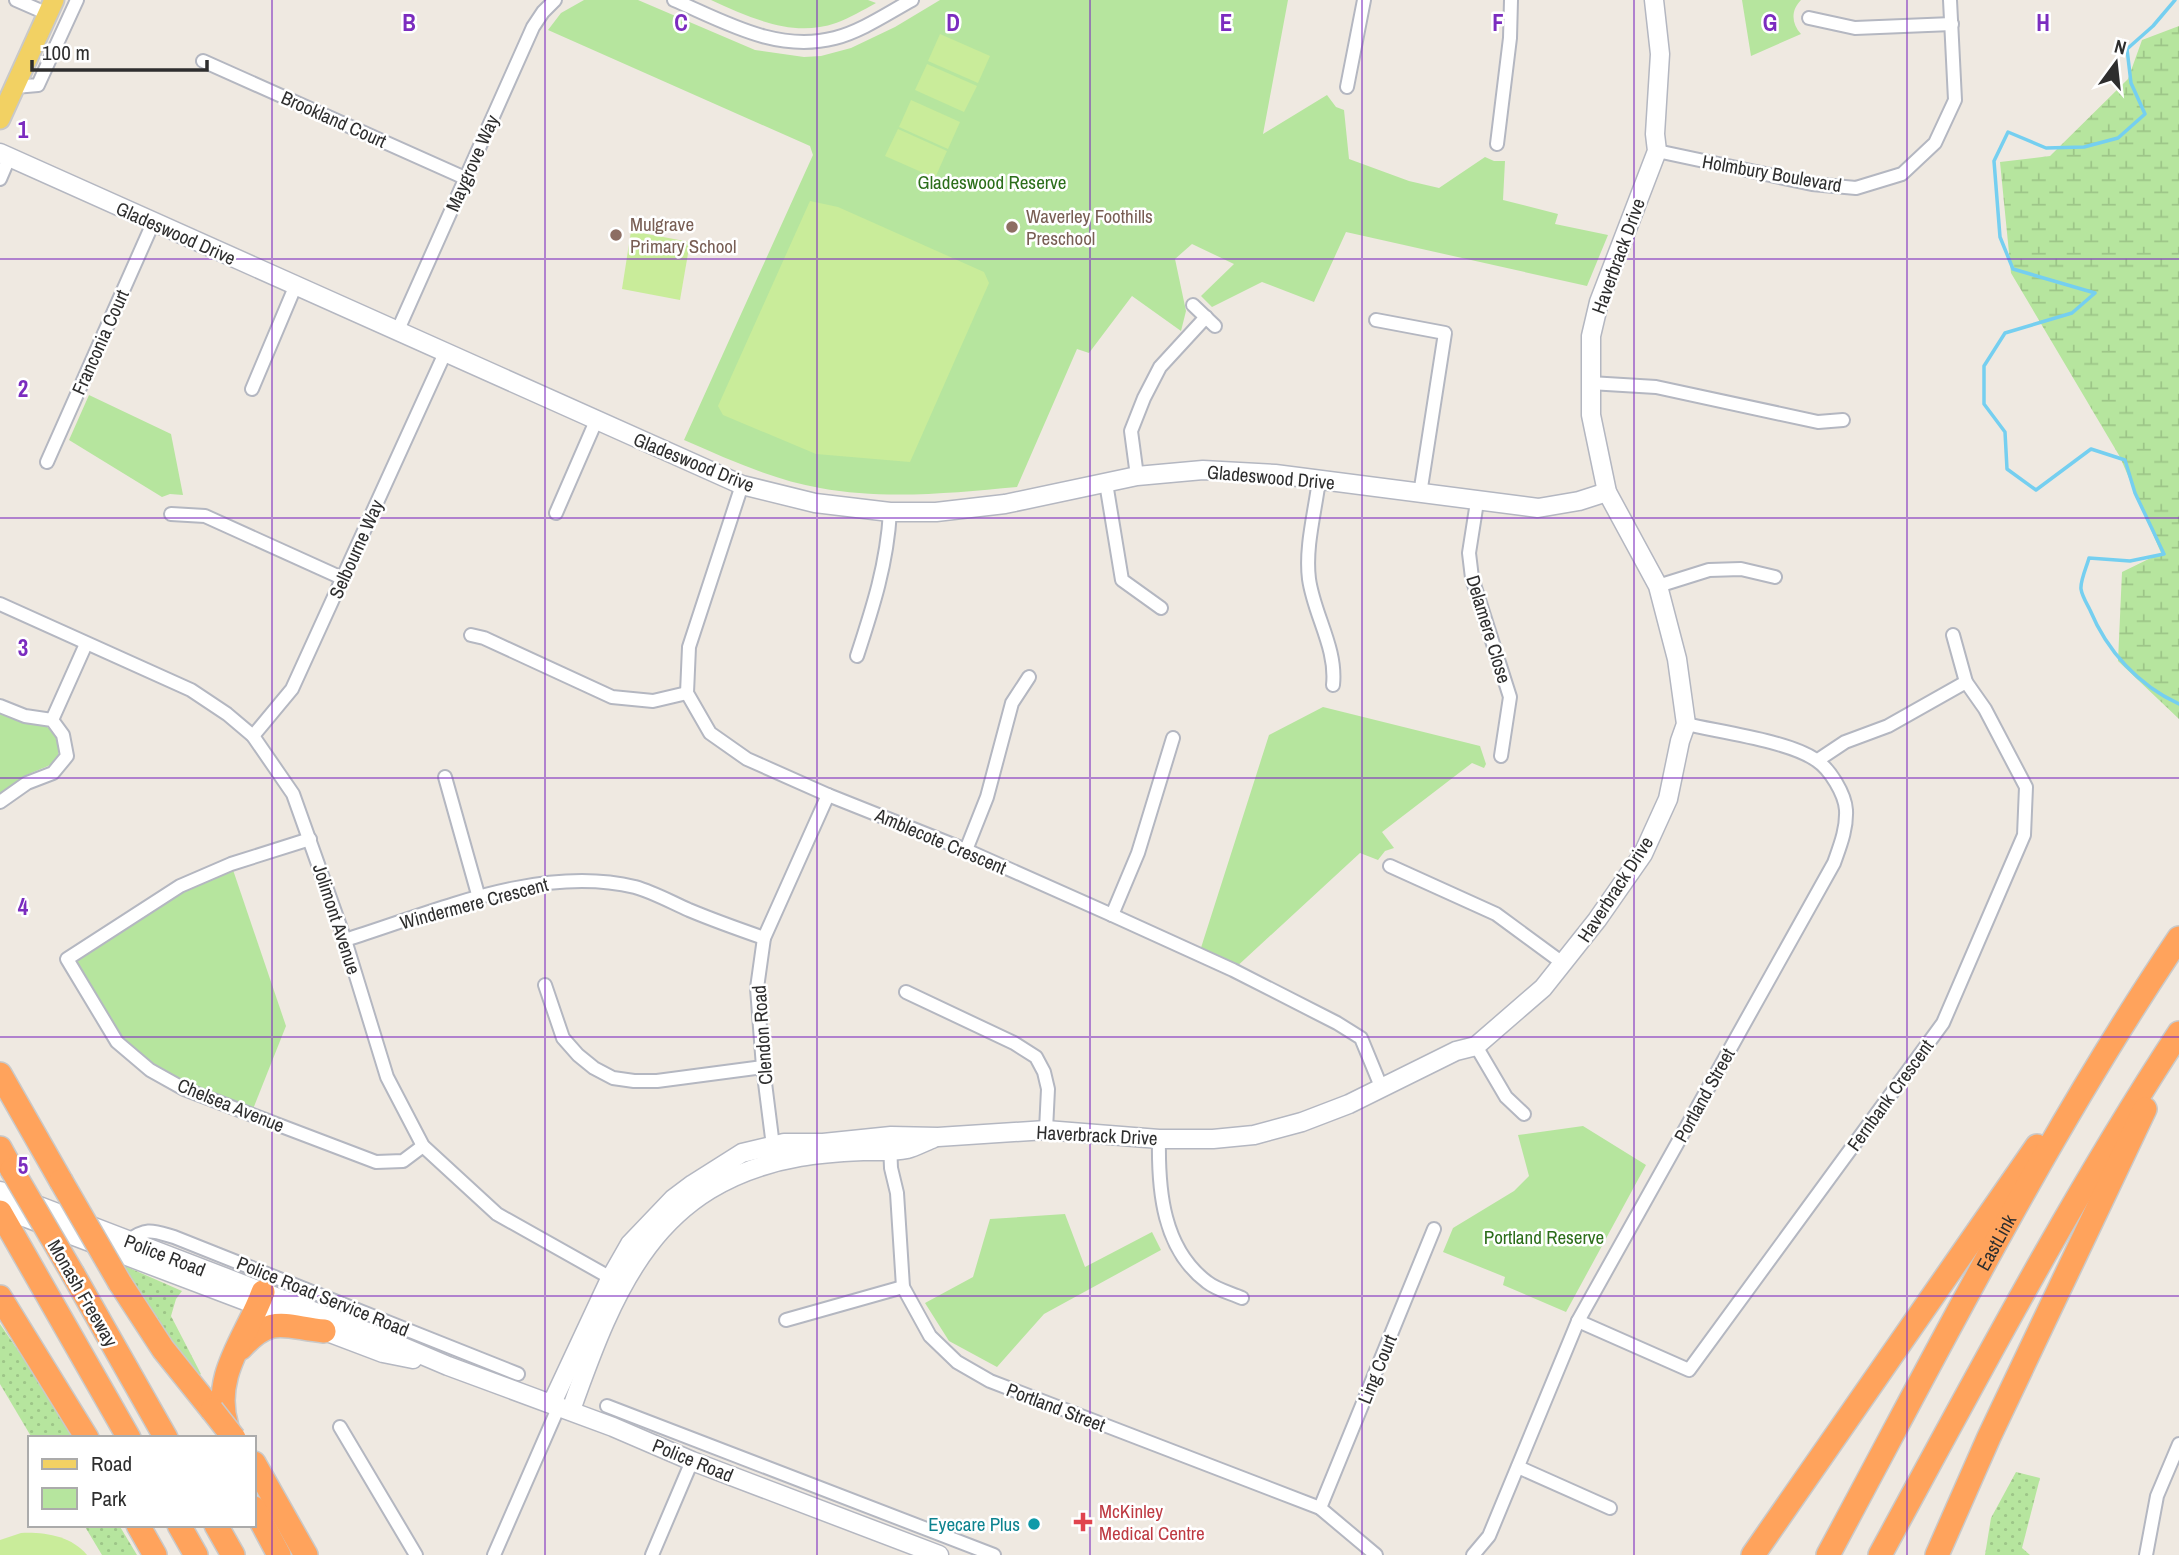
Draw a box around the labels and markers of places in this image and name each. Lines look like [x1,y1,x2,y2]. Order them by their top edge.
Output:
place label: Waverley Foothills Preschool [1026,203,1153,251]
place label: Mulgrave Primary School [630,211,737,259]
marker: Waverley Foothills Preschool [1004,219,1020,235]
marker: Mulgrave Primary School [608,227,624,243]
place label: McKinley Medical Centre [1099,1498,1205,1546]
place label: Eyecare Plus [928,1511,1020,1537]
marker: McKinley Medical Centre [1073,1512,1093,1532]
marker: Eyecare Plus [1026,1516,1042,1532]

